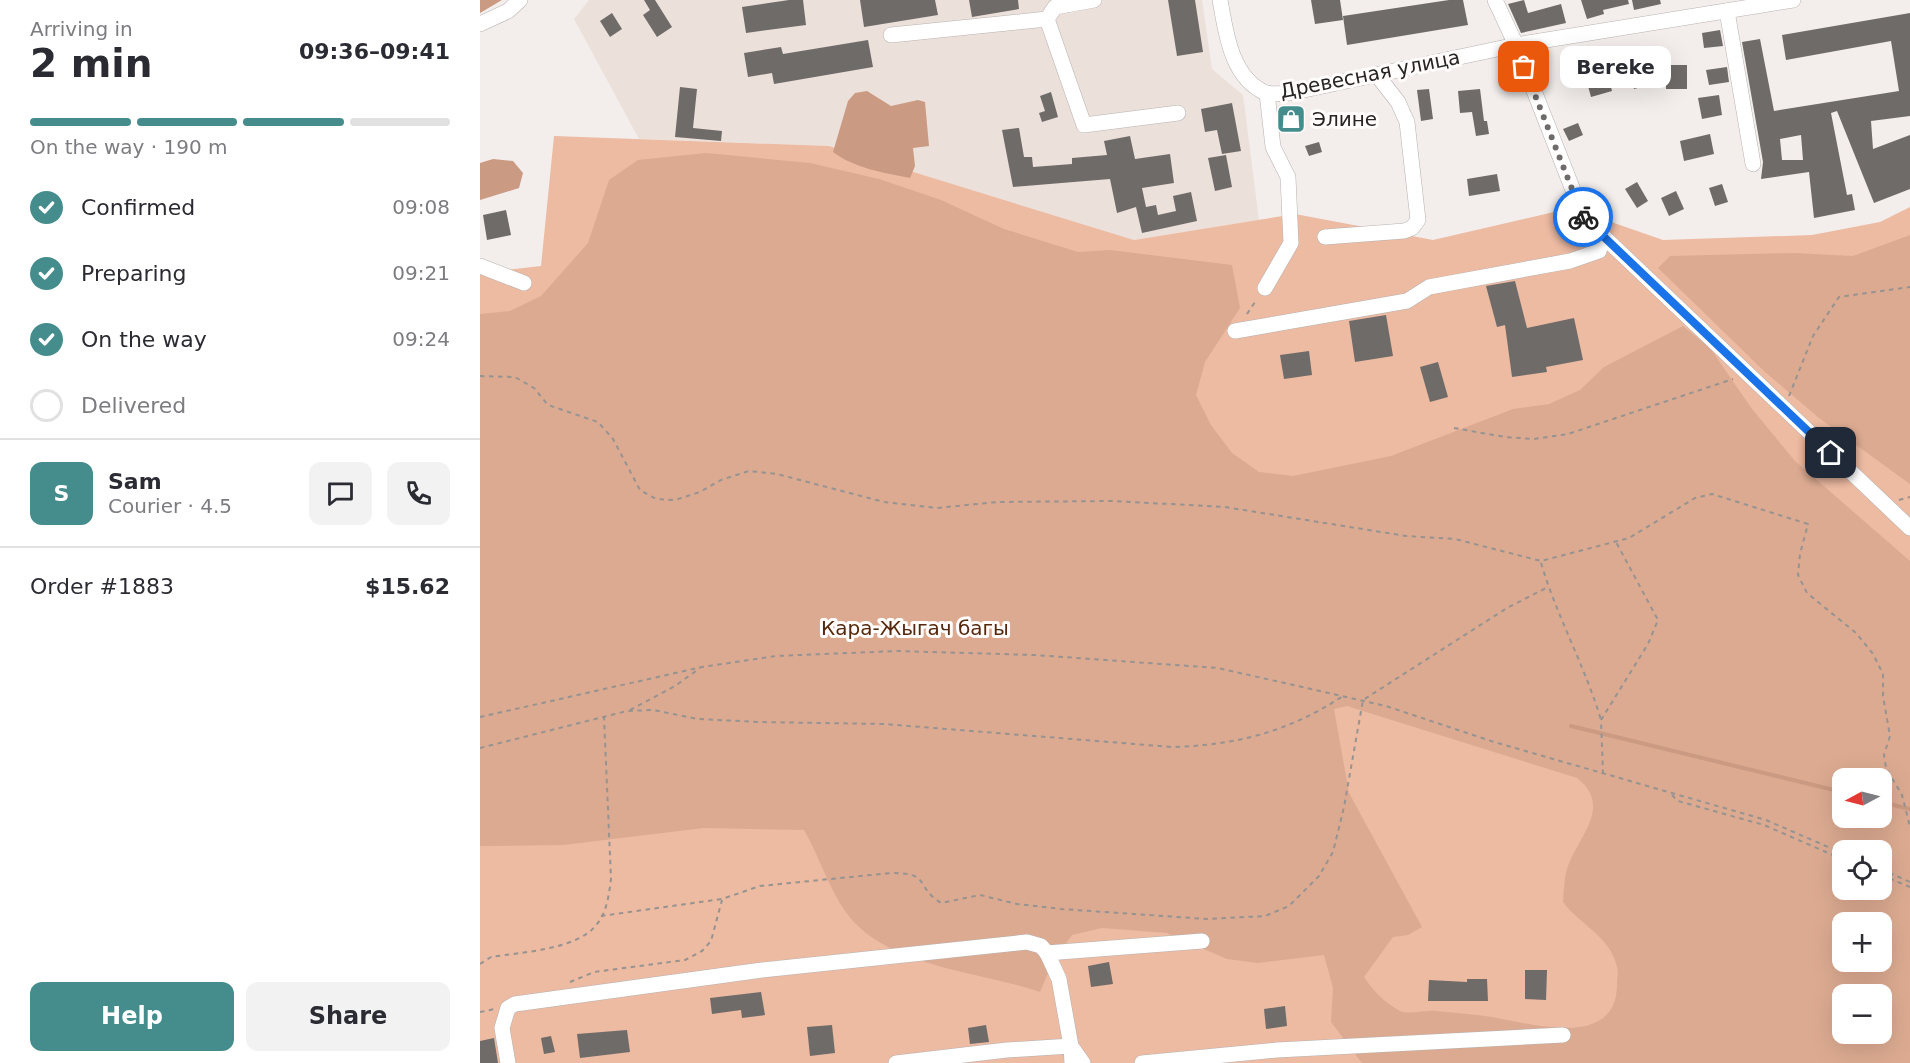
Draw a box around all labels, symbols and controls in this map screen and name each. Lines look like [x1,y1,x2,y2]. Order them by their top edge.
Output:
text: Arriving in [30,17,133,41]
text: 09:36–09:41 [299,39,450,64]
text: 2 min [30,41,152,86]
pin [1498,41,1549,92]
street label: Древесная улица [1278,45,1462,103]
callout: Bereke [1560,46,1671,88]
icon: bag [1507,50,1540,83]
text: Bereke [1576,55,1655,79]
shop icon: Элине [1275,103,1307,135]
place label: Элине [1312,107,1377,131]
text: On the way · 190 m [30,135,228,159]
courier [1553,187,1613,247]
icon: check [30,191,63,224]
text: Confirmed [81,195,195,220]
text: 09:08 [392,195,450,219]
icon: bike [1567,201,1600,234]
icon: check [30,257,63,290]
text: Preparing [81,261,187,286]
text: 09:21 [392,261,450,285]
icon: check [30,323,63,356]
text: On the way [81,327,207,352]
text: 09:24 [392,327,450,351]
text: Delivered [81,393,186,418]
pin [1805,427,1856,478]
icon: home [1814,436,1847,469]
button: chat [309,462,372,525]
button: phone [387,462,450,525]
text: Sam [108,469,162,494]
text: S [54,481,69,506]
text: Courier · 4.5 [108,494,232,518]
text: Order #1883 [30,574,174,599]
text: $15.62 [365,574,450,599]
park label: Кара-Жыгач багы [821,616,1009,640]
north arrow [1832,768,1892,828]
map controls [1832,768,1892,1044]
button: locate [1832,840,1892,900]
button: + [1832,912,1892,972]
button: Help [30,982,234,1051]
button: Share [246,982,450,1051]
button: − [1832,984,1892,1044]

